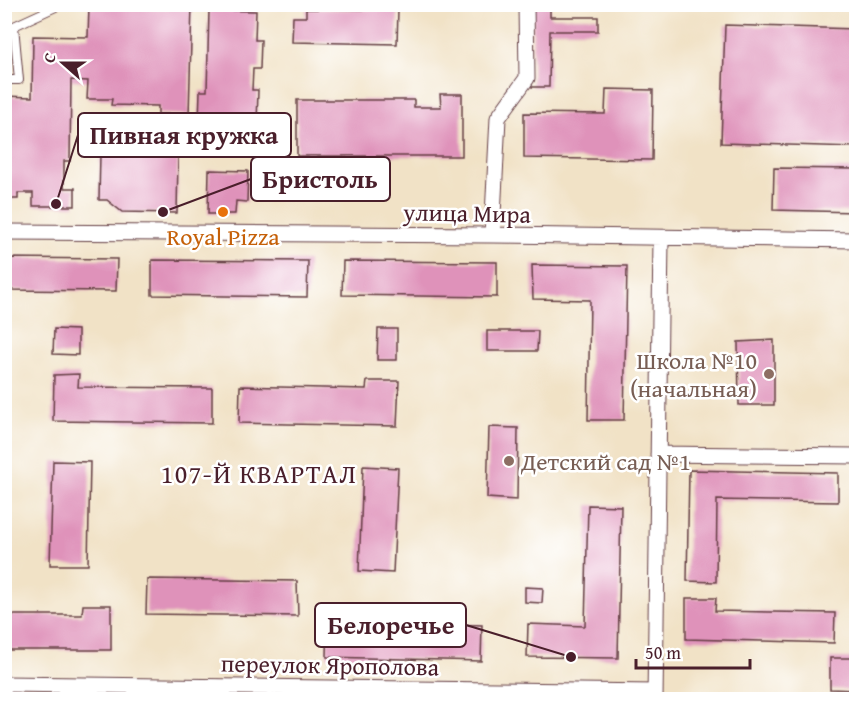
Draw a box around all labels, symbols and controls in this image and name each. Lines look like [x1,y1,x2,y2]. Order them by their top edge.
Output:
north arrow [33,33,93,93]
text: С [36,49,62,66]
callout: Пивная кружка [78,113,291,157]
text: Пивная кружка [90,115,279,154]
callout: Бристоль [251,157,390,201]
text: Бристоль [262,159,378,198]
street label: улица Мира [402,194,532,232]
marker: Royal Pizza [216,205,230,219]
place label: Royal Pizza [166,219,280,254]
place label: Школа №10 (начальная) [630,343,757,406]
marker: Школа №10 (начальная) [762,367,776,381]
place label: Детский сад №1 [520,444,691,479]
district label: 107-Й КВАРТАЛ [161,454,357,493]
marker: Детский сад №1 [502,454,516,468]
callout: Белоречье [315,603,466,647]
text: Белоречье [328,605,455,644]
scale bar [636,632,750,670]
text: 50 m [645,639,681,666]
street label: переулок Ярополова [221,646,440,684]

